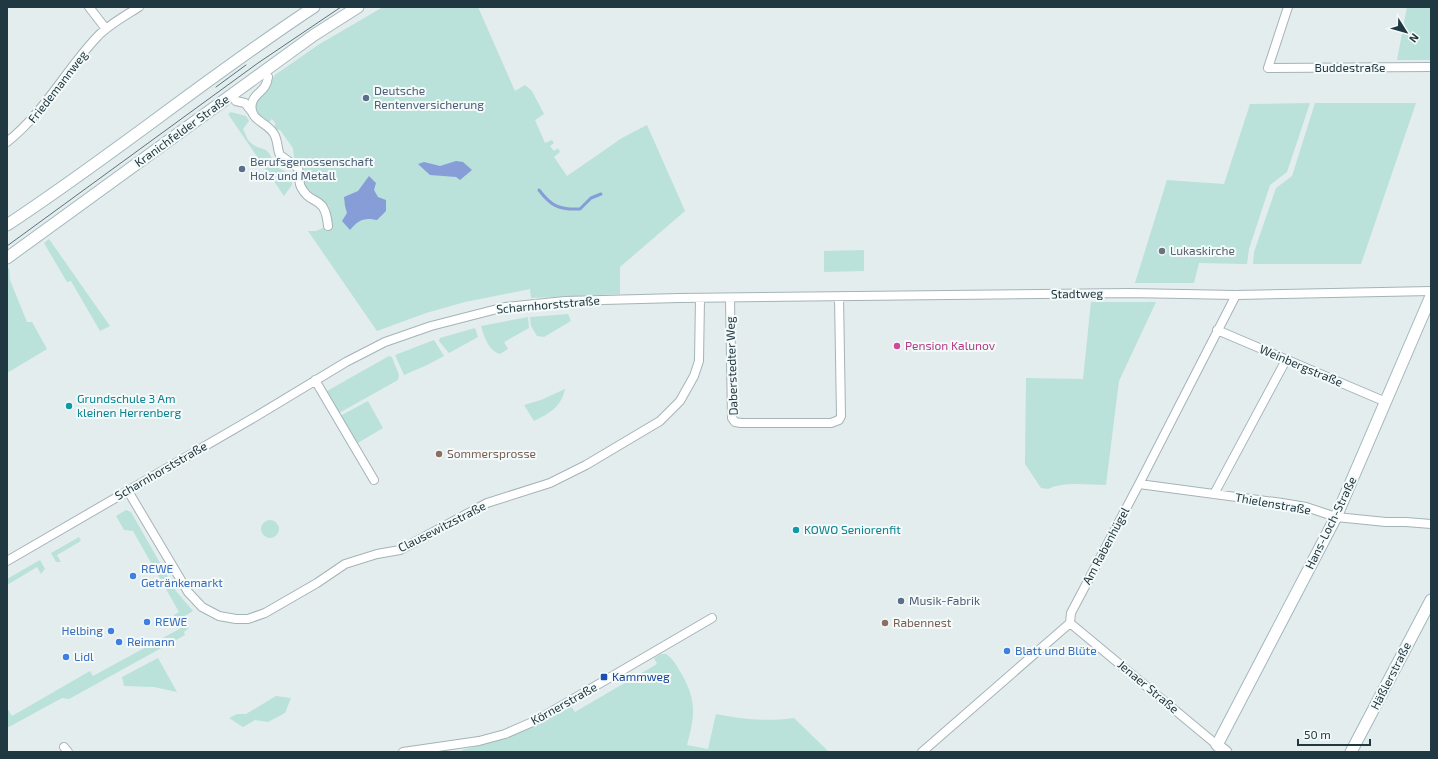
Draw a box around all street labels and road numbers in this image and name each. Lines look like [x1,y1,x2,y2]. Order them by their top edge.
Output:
street label: Friedemannweg [25,47,90,125]
street label: Buddestraße [1314,60,1386,74]
street label: Kranichfelder Straße [131,91,231,169]
street label: Stadtweg [1051,286,1104,300]
street label: Scharnhorststraße [496,293,600,316]
street label: Daberstedter Weg [722,316,740,416]
street label: Weinbergstraße [1258,341,1345,389]
street label: Scharnhorststraße [112,438,209,502]
street label: Hans-Loch-Straße [1302,474,1359,571]
street label: Thielenstraße [1234,489,1312,517]
street label: Clausewitzstraße [395,498,488,554]
street label: Am Rabenhügel [1079,504,1132,587]
street label: Häßlerstraße [1367,639,1413,712]
street label: Jenaer Straße [1115,657,1182,716]
street label: Körnerstraße [528,679,599,727]

